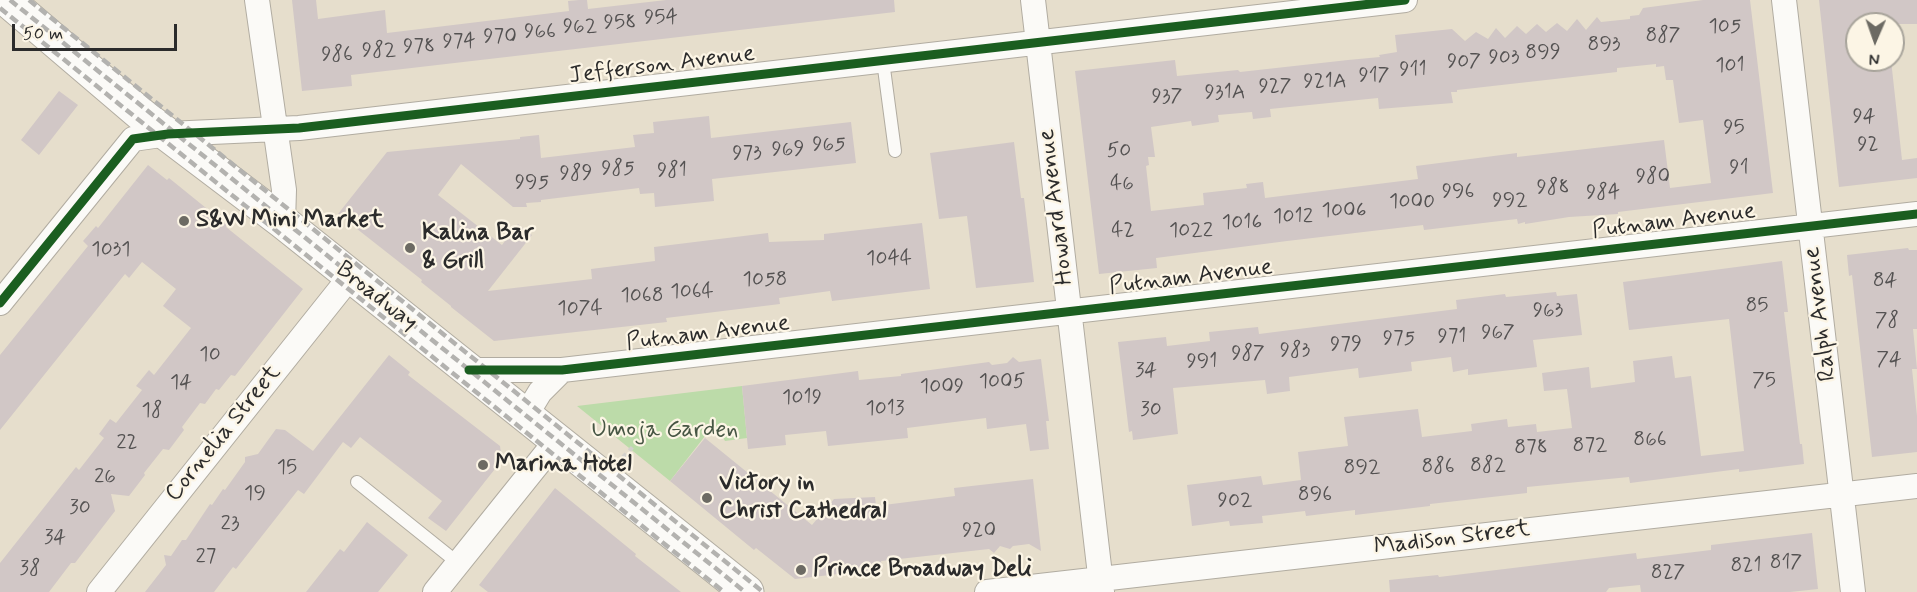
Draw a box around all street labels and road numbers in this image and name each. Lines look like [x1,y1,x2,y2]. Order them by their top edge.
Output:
street label: Jefferson Avenue [567,40,757,92]
street label: Howard Avenue [1033,127,1081,287]
street label: Putnam Avenue [1591,198,1757,246]
street label: Ralph Avenue [1798,245,1844,383]
street label: Putnam Avenue [1108,254,1274,302]
street label: Broadway [329,256,423,338]
street label: Putnam Avenue [625,310,791,358]
street label: Cornelia Street [160,360,288,508]
street label: Madison Street [1372,515,1532,563]

